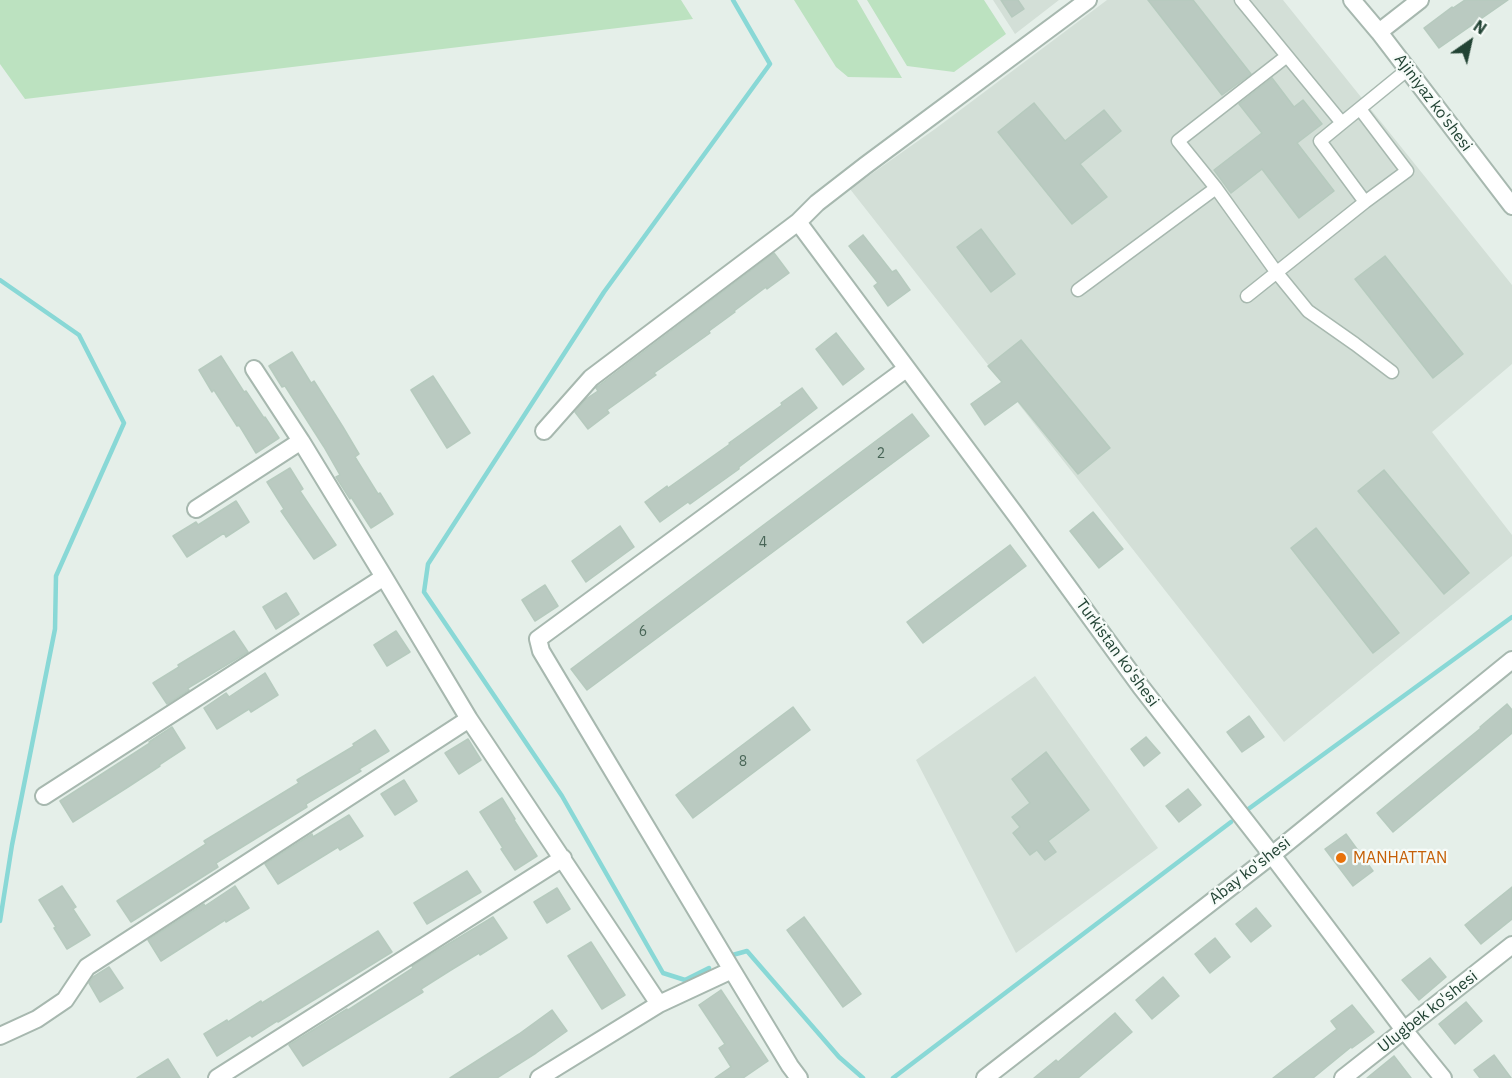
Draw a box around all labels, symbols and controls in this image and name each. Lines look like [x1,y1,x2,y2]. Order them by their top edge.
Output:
north arrow [1440,12,1500,72]
text: N [1470,16,1490,39]
street label: Ajiniyaz ko'shesi [1390,51,1476,155]
house number: 2 [877,446,885,462]
house number: 4 [759,535,767,551]
street label: Turkistan ko'shesi [1071,595,1163,711]
house number: 6 [639,624,647,640]
house number: 8 [739,754,747,770]
street label: Abay ko'shesi [1206,833,1294,909]
place label: MANHATTAN [1353,848,1447,868]
marker: MANHATTAN [1334,851,1348,865]
street label: Ulugbek ko'shesi [1374,967,1482,1057]

